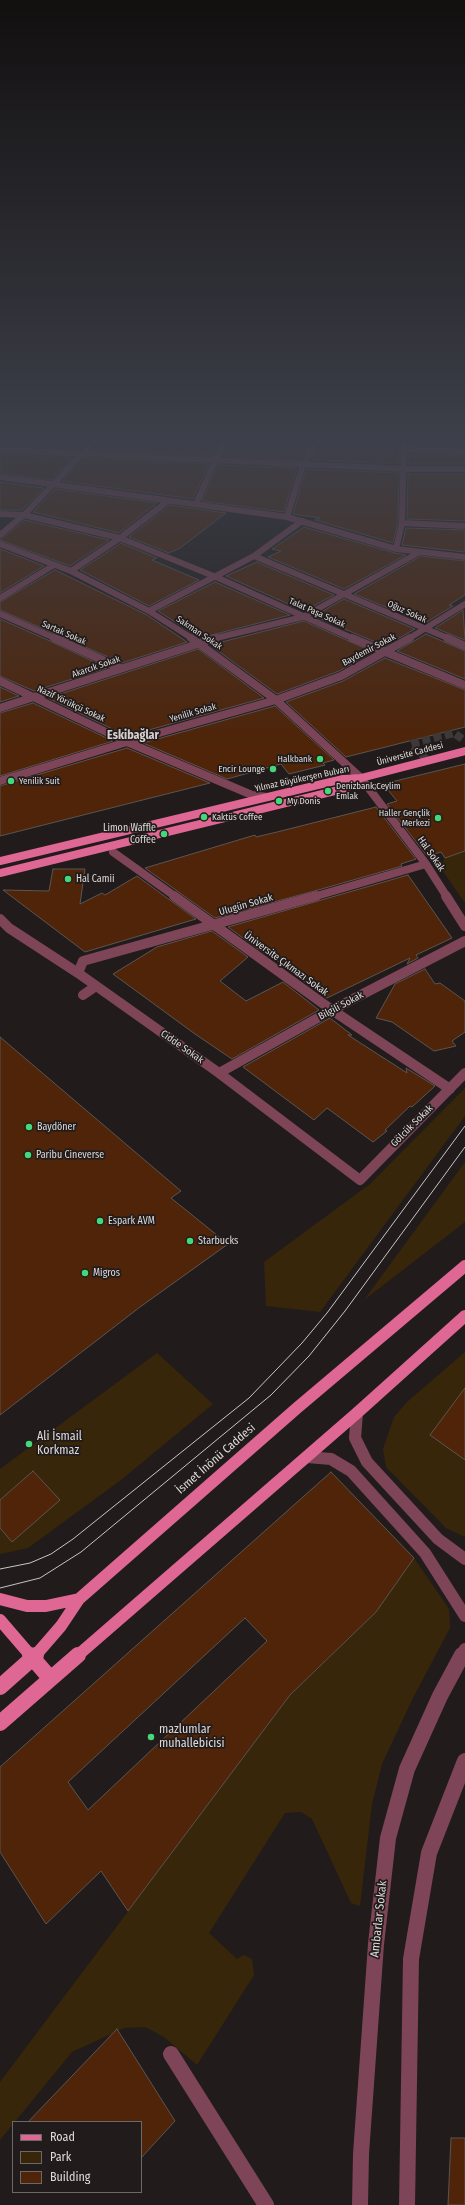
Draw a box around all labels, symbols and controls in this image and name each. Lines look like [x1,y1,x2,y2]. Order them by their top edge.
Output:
street label: Talat Paşa Sokak [287,596,347,630]
street label: Oğuz Sokak [386,599,428,625]
street label: Sakman Sokak [174,614,224,652]
street label: Sartak Sokak [40,618,88,648]
street label: Baydemir Sokak [341,631,397,669]
street label: Akarcık Sokak [70,654,122,680]
street label: Nazif Yörükçü Sokak [35,684,107,724]
street label: Yenilik Sokak [168,701,218,725]
district label: Eskibağlar [107,729,159,743]
street label: Üniversite Caddesi [376,740,444,768]
place label: Halkbank [278,754,312,764]
marker: Halkbank [315,754,325,764]
place label: Encir Lounge [218,764,265,774]
street label: Yılmaz Büyükerşen Bulvarı [254,764,350,794]
marker: Encir Lounge [268,764,278,774]
marker: Yenilik Suit [6,776,16,786]
place label: Yenilik Suit [19,776,60,786]
place label: Denizbank;Ceylim Emlak [336,781,401,802]
marker: Denizbank;Ceylim Emlak [323,786,333,796]
marker: My Donis [274,796,284,806]
place label: My Donis [287,796,320,806]
place label: Haller Gençlik Merkezi [379,808,430,829]
marker: Kaktüs Coffee [199,812,209,822]
place label: Kaktüs Coffee [212,812,262,822]
marker: Haller Gençlik Merkezi [433,813,443,823]
place label: Limon Waffle Coffee [103,822,156,846]
marker: Limon Waffle Coffee [159,829,169,839]
street label: Hal Sokak [415,834,447,874]
place label: Hal Camii [76,873,114,885]
marker: Hal Camii [63,874,73,884]
street label: Ulugün Sokak [218,892,274,918]
street label: Üniversite Çıkmazı Sokak [241,929,331,999]
street label: Bilgili Sokak [316,989,366,1023]
street label: Cidde Sokak [158,1028,206,1066]
street label: Gölcük Sokak [389,1103,435,1149]
place label: Baydöner [37,1121,76,1133]
marker: Baydöner [24,1122,34,1132]
place label: Paribu Cineverse [36,1149,104,1161]
marker: Paribu Cineverse [23,1150,33,1160]
place label: Espark AVM [108,1215,155,1227]
marker: Espark AVM [95,1216,105,1226]
place label: Starbucks [198,1235,238,1247]
marker: Starbucks [185,1236,195,1246]
place label: Migros [93,1267,120,1279]
marker: Migros [80,1268,90,1278]
street label: İsmet İnönü Caddesi [173,1421,259,1497]
place label: Ali İsmail Korkmaz [37,1430,82,1458]
marker: Ali İsmail Korkmaz [24,1439,34,1449]
place label: mazlumlar muhallebicisi [159,1723,225,1751]
marker: mazlumlar muhallebicisi [146,1732,156,1742]
street label: Ambarlar Sokak [368,1880,390,1958]
legend [12,2121,142,2193]
text: Road [50,2130,75,2144]
text: Park [50,2150,71,2164]
text: Building [50,2170,90,2184]

